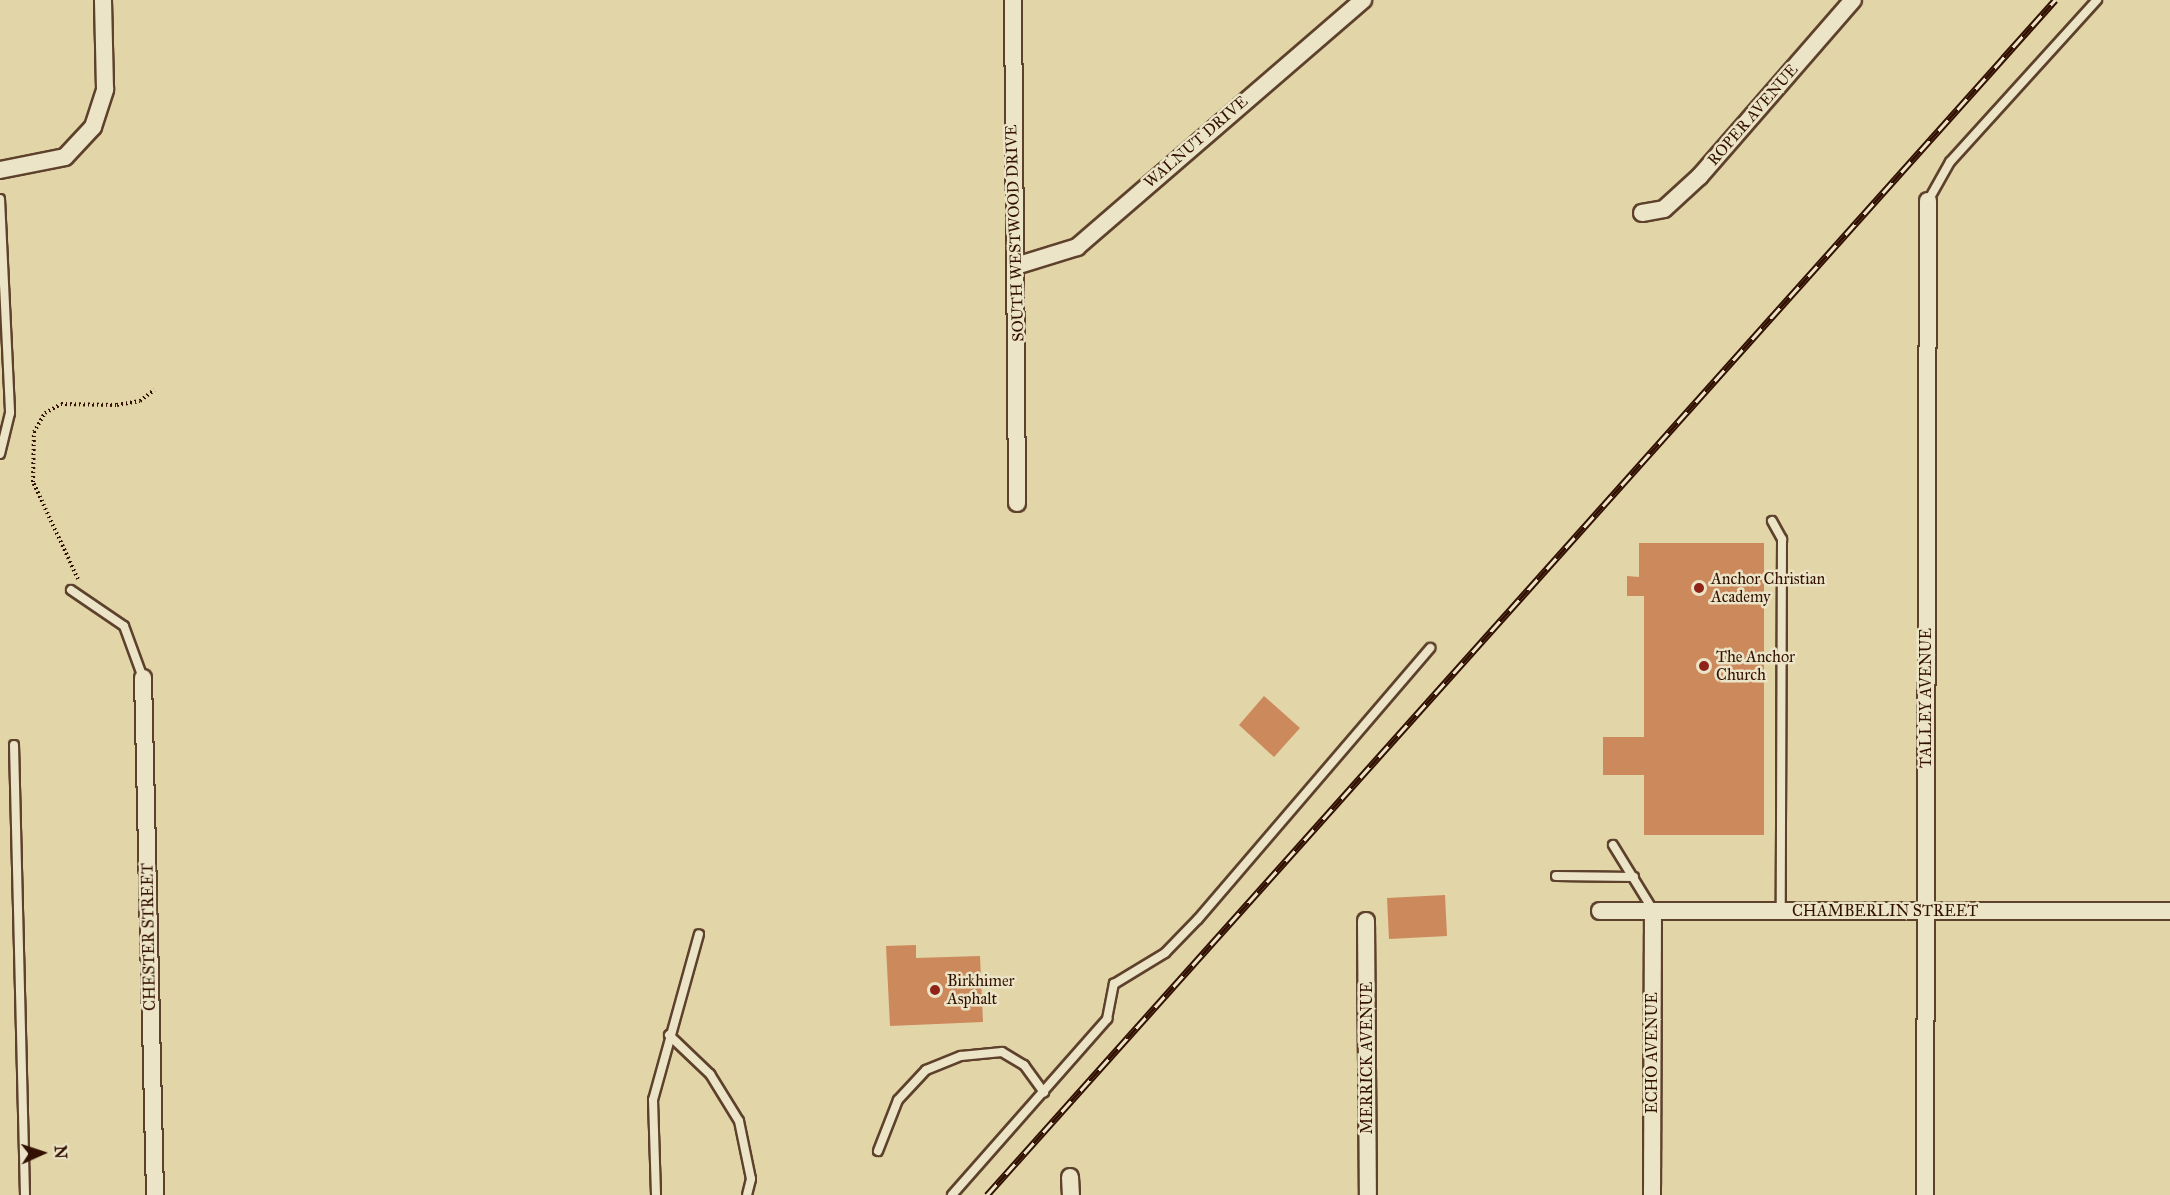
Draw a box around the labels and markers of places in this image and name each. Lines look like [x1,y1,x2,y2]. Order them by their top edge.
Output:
place label: Anchor Christian Academy [1711,569,1825,607]
marker: Anchor Christian Academy [1692,581,1706,595]
place label: The Anchor Church [1716,647,1795,685]
marker: The Anchor Church [1697,659,1711,673]
place label: Birkhimer Asphalt [947,971,1015,1009]
marker: Birkhimer Asphalt [928,983,942,997]

